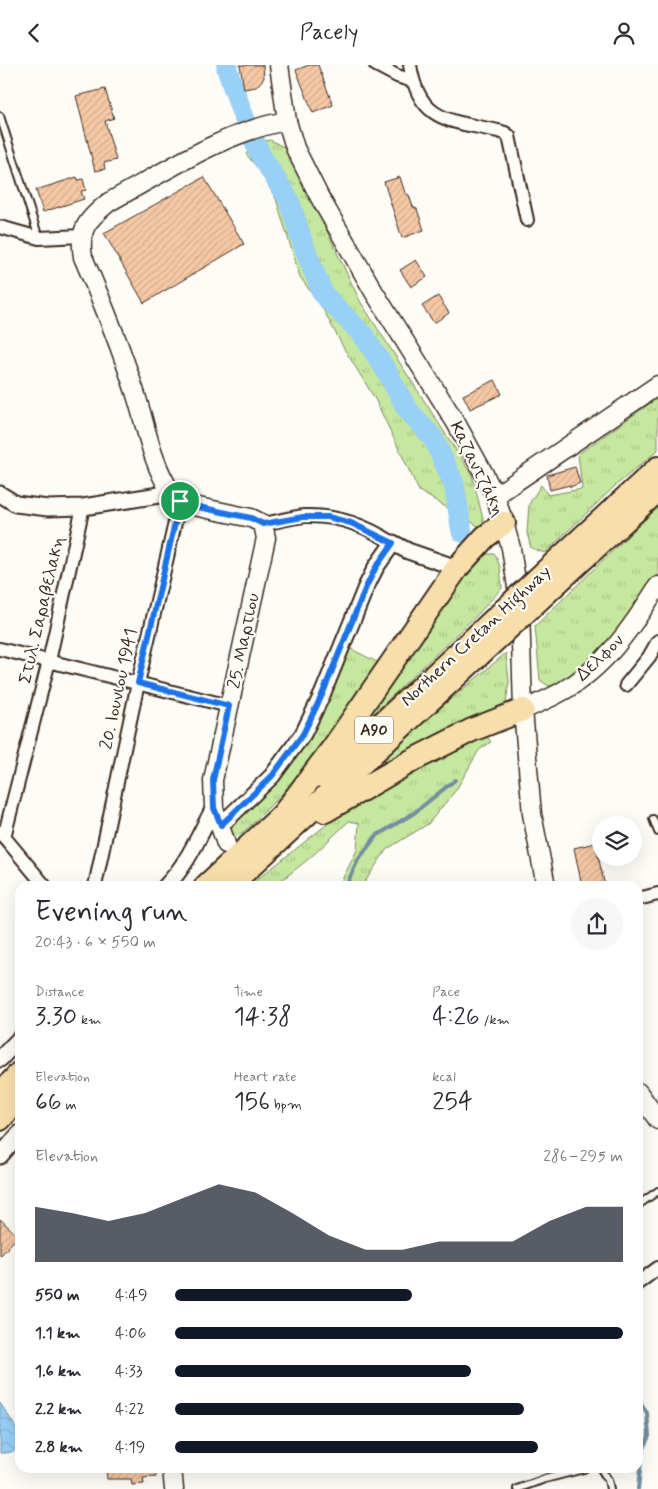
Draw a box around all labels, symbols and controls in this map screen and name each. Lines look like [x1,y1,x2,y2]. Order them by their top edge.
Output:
icon: back [20,19,48,47]
text: Pacely [300,19,358,47]
icon: person [610,19,638,47]
street label: Καζαντζάκη [444,418,510,520]
pin [159,480,201,522]
icon: arrive [166,487,194,515]
street label: Στυλ. Σαραβελακη [13,534,71,686]
street label: Northern Cretan Highway [396,560,558,713]
street label: 25. Μαρτιου [222,591,266,691]
street label: 20. Ιουνιου 1941 [94,626,144,752]
street label: Δελφον [571,629,629,687]
road number: Α90 [355,717,393,743]
map controls [592,816,642,866]
button: layers [592,816,642,866]
text: Evening run [35,894,188,931]
button: share [571,898,623,950]
text: 20:43 · 6 × 550 m [35,932,156,953]
text: Distance [35,983,84,1001]
text: Time [234,983,263,1001]
text: Pace [432,983,460,1001]
text: 3.30 [35,1001,77,1034]
text: 14:38 [234,1001,292,1034]
text: 4:26 [432,1001,480,1034]
text: km [77,1011,101,1029]
text: /km [480,1011,510,1029]
text: Elevation [35,1068,90,1086]
text: Heart rate [234,1068,297,1086]
text: kcal [432,1068,456,1086]
text: 66 [35,1086,62,1119]
text: 156 [234,1086,270,1119]
text: 254 [432,1086,473,1119]
text: m [62,1096,77,1114]
text: bpm [270,1096,302,1114]
text: Elevation [35,1146,98,1167]
text: 286–295 m [543,1146,623,1167]
text: 550 m [35,1285,80,1306]
text: 4:49 [115,1285,147,1306]
text: 1.1 km [35,1323,80,1344]
text: 4:06 [115,1323,146,1344]
text: 1.6 km [35,1361,81,1382]
text: 4:33 [115,1361,143,1382]
text: 2.2 km [35,1399,82,1420]
text: 4:22 [115,1399,145,1420]
text: 2.8 km [35,1437,83,1458]
text: 4:19 [115,1437,145,1458]

